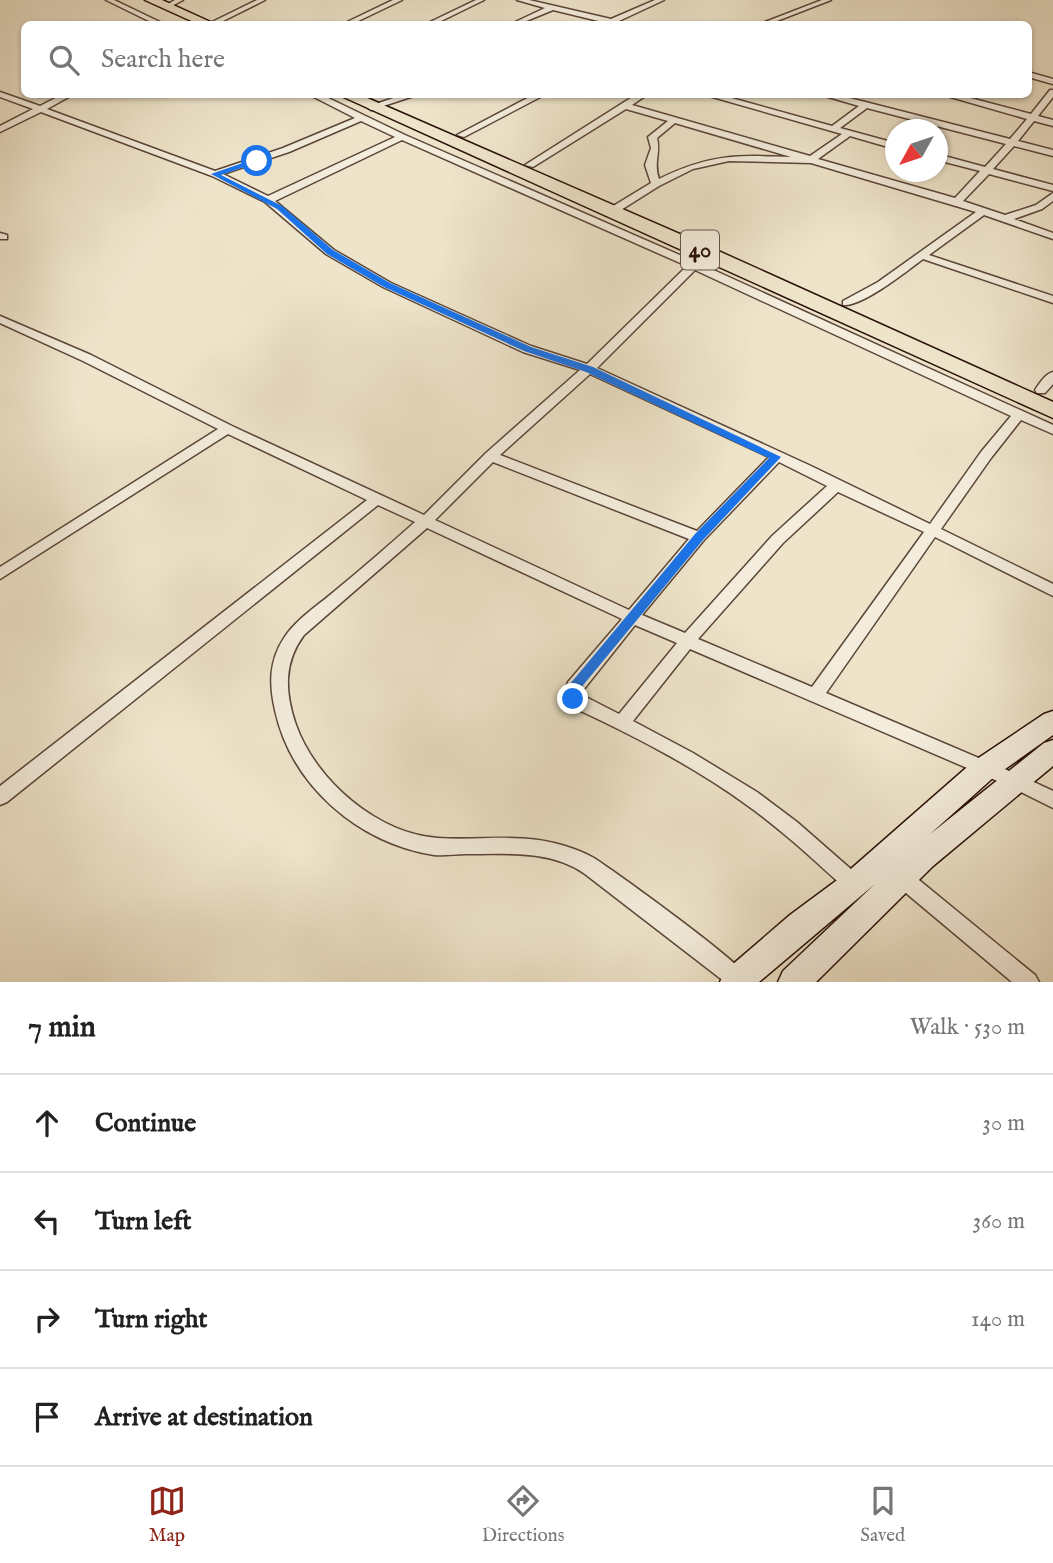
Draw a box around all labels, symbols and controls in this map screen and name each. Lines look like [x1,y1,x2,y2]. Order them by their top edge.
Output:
search box [21,21,1032,98]
icon: search [45,41,83,79]
text: Search here [101,43,225,76]
north arrow [885,119,948,182]
route start [241,145,272,176]
road number: 40 [681,230,719,270]
route end [557,683,588,714]
text: 7 min [28,1009,96,1047]
text: Walk · 530 m [910,1013,1025,1042]
icon: ahead [28,1104,66,1142]
text: Continue [95,1107,196,1140]
text: 30 m [982,1109,1025,1138]
icon: left [28,1202,66,1240]
text: Turn left [95,1205,192,1238]
text: 360 m [973,1207,1025,1236]
icon: right [28,1300,66,1338]
text: Turn right [95,1303,208,1336]
text: 140 m [971,1305,1025,1334]
icon: arrive [28,1398,66,1436]
text: Arrive at destination [95,1401,313,1434]
tab: Map [148,1482,186,1548]
tab: Directions [482,1482,564,1548]
tab: Saved [860,1482,905,1548]

